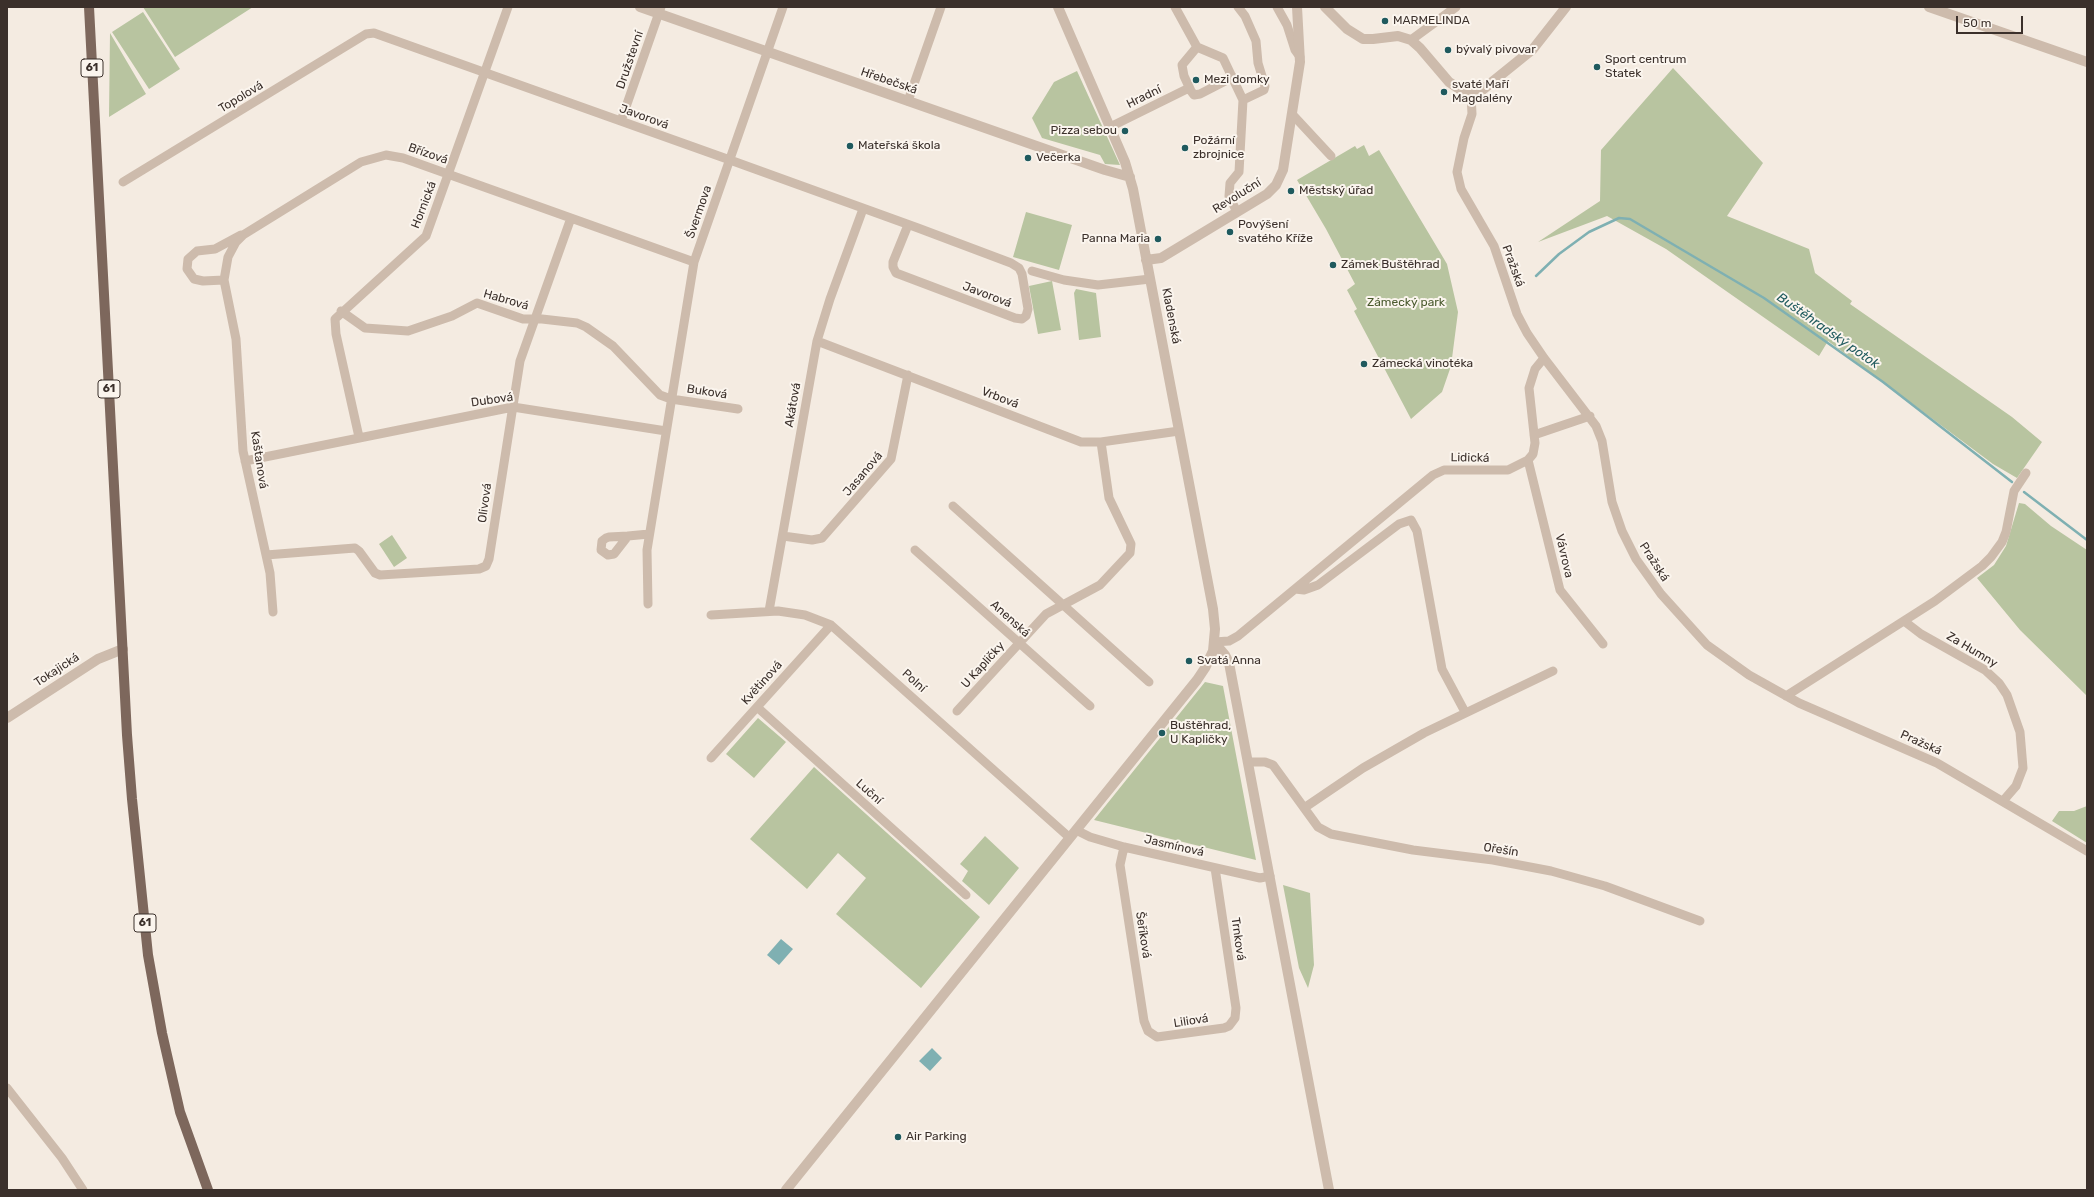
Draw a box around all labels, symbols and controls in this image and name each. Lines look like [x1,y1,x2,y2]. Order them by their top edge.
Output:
scale bar [1958,8,2025,34]
place label: MARMELINDA [1393,14,1470,28]
marker: MARMELINDA [1380,16,1390,26]
text: 50 m [1963,16,1991,30]
street label: Družstevní [613,29,647,91]
place label: bývalý pivovar [1456,43,1536,57]
marker: bývalý pivovar [1443,45,1453,55]
place label: Sport centrum Statek [1605,53,1686,81]
road number: 61 [81,59,103,77]
marker: Sport centrum Statek [1592,62,1602,72]
street label: Hřebečská [859,65,919,97]
place label: Mezi domky [1204,73,1270,87]
marker: Mezi domky [1191,75,1201,85]
street label: Topolová [216,78,266,116]
place label: svaté Maří Magdalény [1452,78,1512,106]
street label: Hradní [1124,82,1164,112]
marker: svaté Maří Magdalény [1439,87,1449,97]
street label: Javorová [617,101,671,133]
place label: Pizza sebou [1051,124,1117,138]
marker: Pizza sebou [1120,126,1130,136]
place label: Požární zbrojnice [1193,134,1244,162]
place label: Mateřská škola [858,139,940,153]
street label: Břízová [406,140,450,168]
marker: Mateřská škola [845,141,855,151]
marker: Požární zbrojnice [1180,143,1190,153]
place label: Večerka [1036,151,1081,165]
marker: Večerka [1023,153,1033,163]
street label: Revoluční [1210,175,1264,217]
street label: Hornická [408,179,440,231]
street label: Švermova [683,183,715,241]
place label: Městský úřad [1299,184,1373,198]
marker: Městský úřad [1286,186,1296,196]
place label: Povýšení svatého Kříže [1238,218,1313,246]
marker: Povýšení svatého Kříže [1225,227,1235,237]
place label: Panna Maria [1081,232,1150,246]
marker: Panna Maria [1153,234,1163,244]
street label: Pražská [1499,243,1527,289]
place label: Zámek Buštěhrad [1341,258,1440,272]
marker: Zámek Buštěhrad [1328,260,1338,270]
street label: Javorová [960,279,1014,311]
street label: Habrová [482,287,530,313]
street label: Kladenská [1159,287,1183,345]
water label: Buštěhradský potok [1774,290,1882,372]
park label: Zámecký park [1367,296,1445,310]
place label: Zámecká vinotéka [1372,357,1473,371]
marker: Zámecká vinotéka [1359,359,1369,369]
road number: 61 [98,380,120,398]
street label: Buková [686,382,728,402]
street label: Akátová [782,382,804,428]
street label: Vrbová [979,384,1021,412]
street label: Dubová [470,390,514,410]
street label: Kaštanová [247,430,271,490]
street label: Jasanová [840,449,886,499]
street label: Lidická [1450,450,1490,466]
street label: Olivová [475,482,495,524]
street label: Vávrova [1552,533,1576,579]
street label: Pražská [1636,540,1672,584]
street label: Anenská [987,598,1033,640]
street label: Za Humny [1944,629,2000,671]
street label: U Kapličky [958,639,1008,691]
street label: Tokajická [32,650,82,690]
place label: Svatá Anna [1197,654,1261,668]
marker: Svatá Anna [1184,656,1194,666]
street label: Květinová [738,658,786,708]
street label: Polní [899,666,929,696]
place label: Buštěhrad, U Kapličky [1170,719,1231,747]
marker: Buštěhrad, U Kapličky [1157,728,1167,738]
street label: Pražská [1898,728,1944,758]
street label: Luční [853,776,885,808]
street label: Jasmínová [1143,832,1205,860]
street label: Ořešín [1482,840,1520,860]
street label: Šeříková [1132,911,1154,959]
road number: 61 [134,914,156,932]
street label: Trnková [1228,917,1248,961]
street label: Liliová [1173,1011,1209,1031]
place label: Air Parking [906,1130,967,1144]
marker: Air Parking [893,1132,903,1142]

